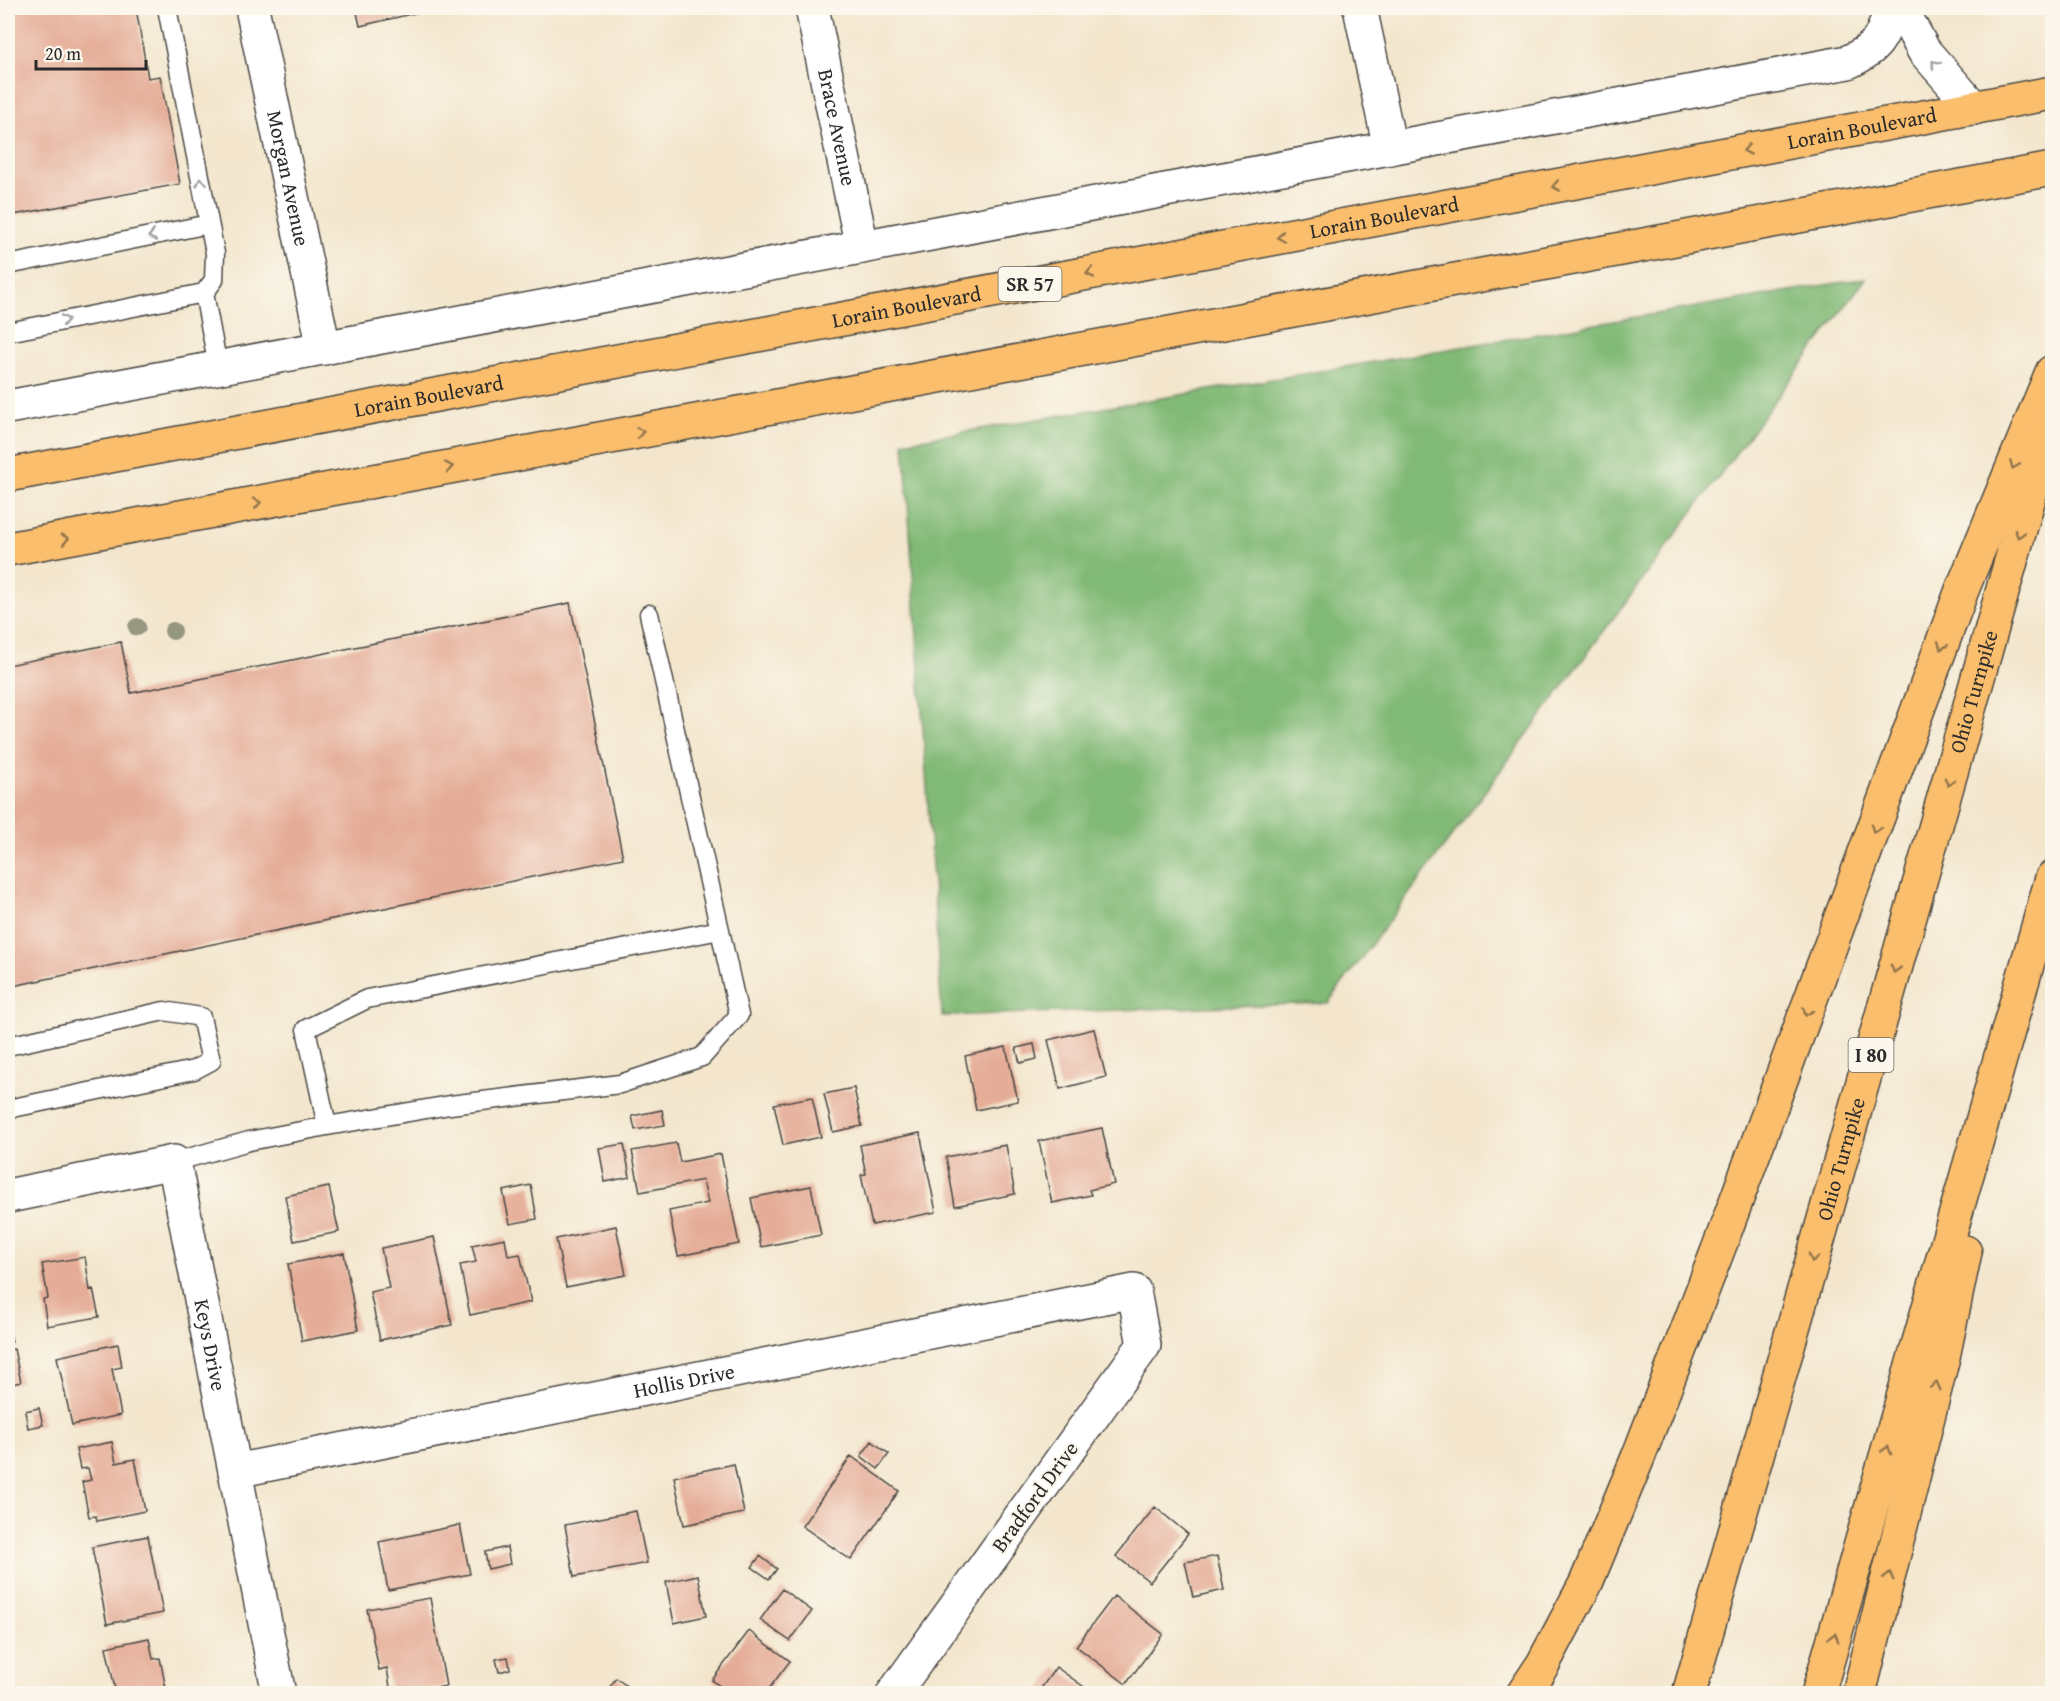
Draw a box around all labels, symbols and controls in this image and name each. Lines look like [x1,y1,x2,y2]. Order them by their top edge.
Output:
scale bar [36,33,146,71]
text: 20 m [45,40,81,67]
one-way arrow [1931,60,1942,71]
street label: Brace Avenue [810,66,865,189]
street label: Lorain Boulevard [1785,99,1940,157]
street label: Morgan Avenue [259,107,318,249]
one-way arrow [1743,143,1753,156]
one-way arrow [195,177,208,187]
one-way arrow [1551,179,1561,192]
street label: Lorain Boulevard [1307,188,1462,246]
one-way arrow [147,229,157,242]
one-way arrow [1277,230,1287,243]
one-way arrow [1085,266,1095,279]
road number: SR 57 [998,267,1062,301]
street label: Lorain Boulevard [829,277,984,336]
one-way arrow [60,315,70,328]
street label: Lorain Boulevard [352,367,507,425]
one-way arrow [635,426,645,439]
one-way arrow [2009,459,2021,470]
one-way arrow [443,461,453,474]
one-way arrow [251,497,261,510]
one-way arrow [2014,528,2026,538]
one-way arrow [60,533,70,545]
street label: Ohio Turnpike [1941,626,2006,757]
one-way arrow [1936,640,1949,651]
one-way arrow [1944,776,1956,787]
one-way arrow [1869,823,1882,834]
one-way arrow [1890,963,1902,974]
one-way arrow [1801,1006,1814,1017]
road number: I 80 [1848,1038,1894,1072]
street label: Ohio Turnpike [1808,1094,1873,1224]
one-way arrow [1808,1252,1820,1263]
street label: Keys Drive [186,1296,235,1394]
street label: Hollis Drive [631,1355,737,1406]
one-way arrow [1928,1381,1941,1391]
street label: Bradford Drive [984,1435,1086,1559]
one-way arrow [1880,1445,1892,1456]
one-way arrow [1881,1571,1894,1581]
one-way arrow [1827,1632,1839,1643]

